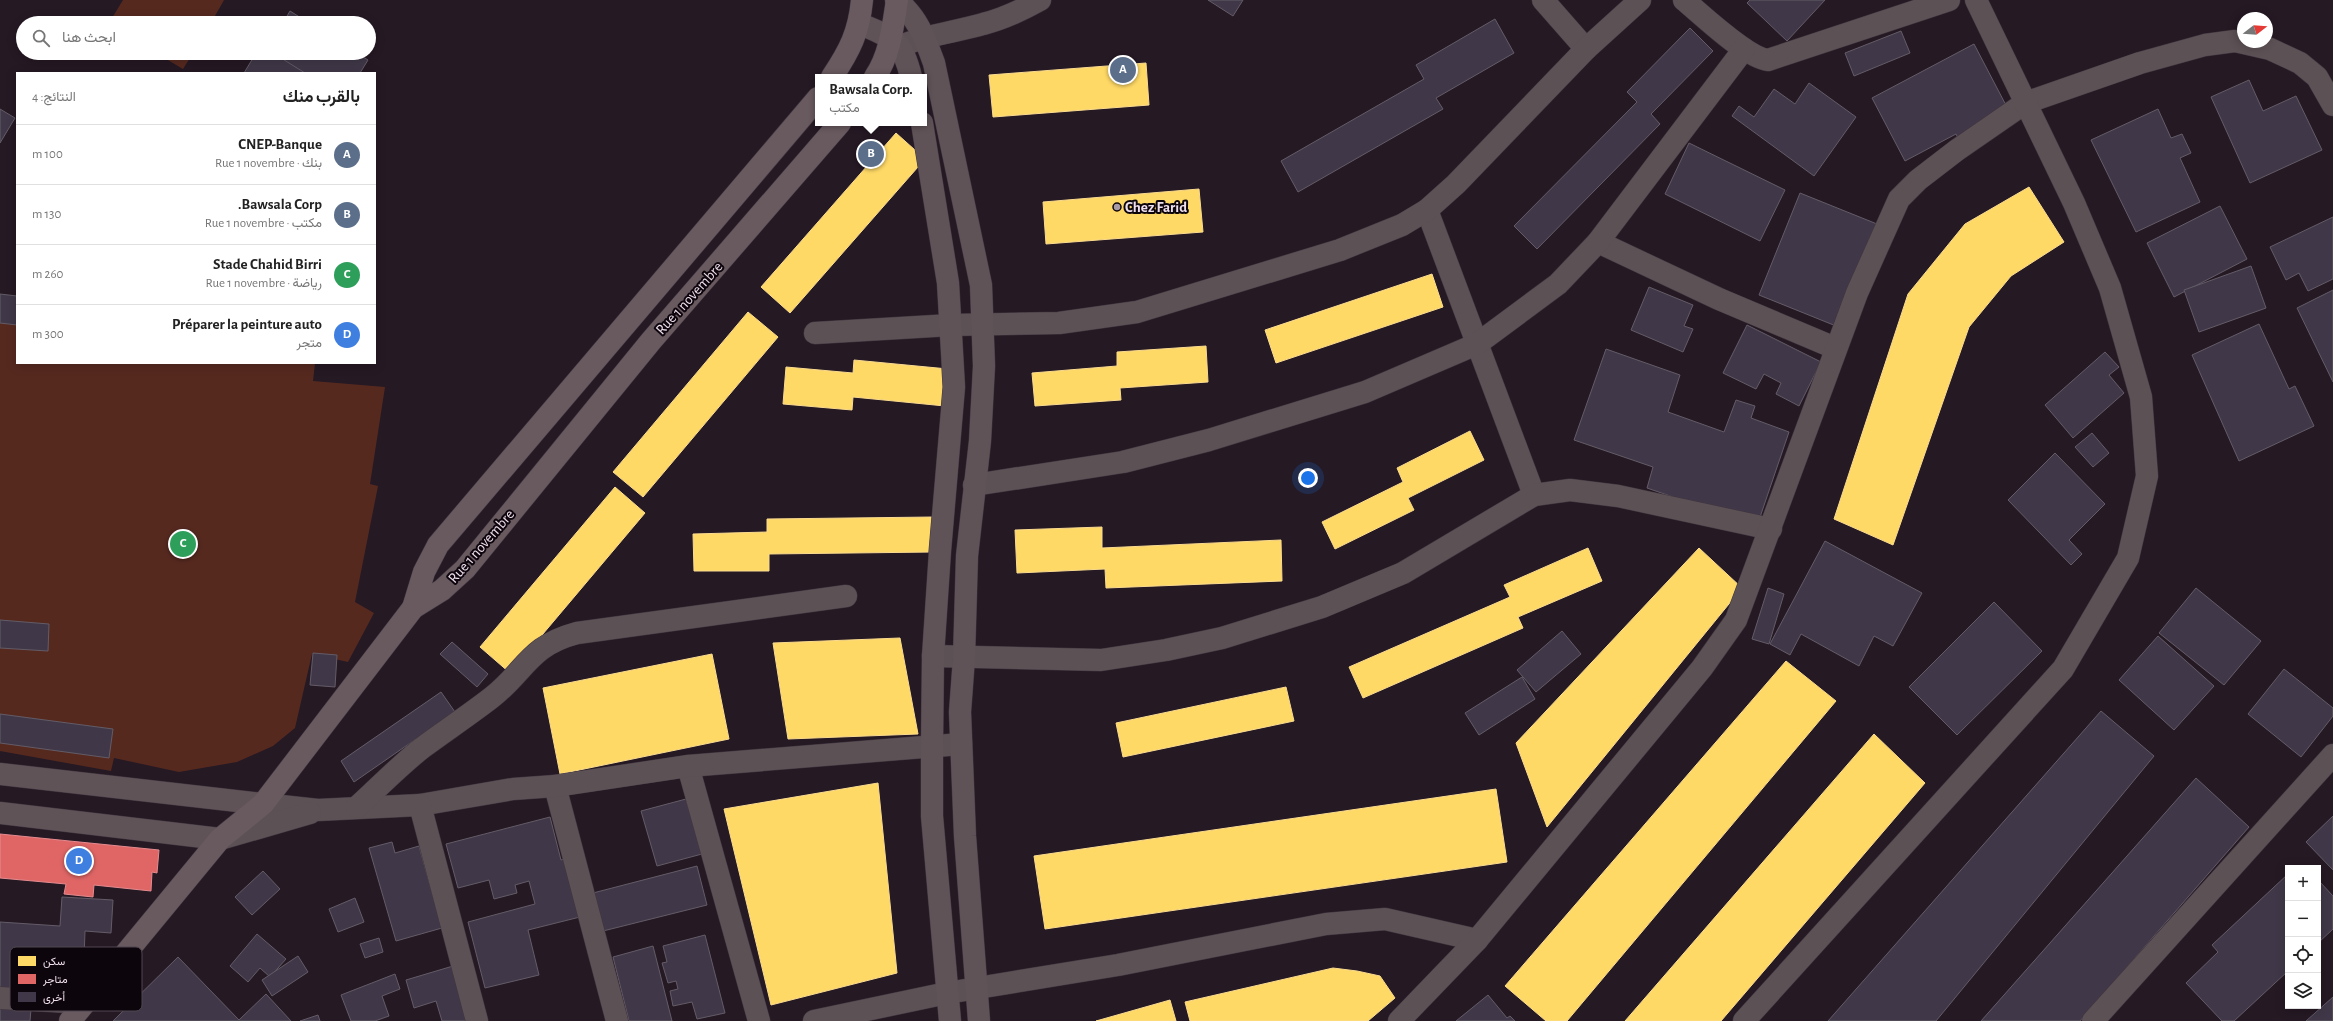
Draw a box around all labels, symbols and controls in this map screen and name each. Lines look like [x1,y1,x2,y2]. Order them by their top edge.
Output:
north arrow [2237,12,2273,48]
search box [16,16,376,60]
icon: search [30,27,52,49]
text: ابحث هنا [62,30,116,45]
pin: A [1110,55,1136,85]
popup [815,74,927,126]
text: Bawsala Corp. [829,82,913,97]
text: بالقرب منك [283,88,360,105]
text: النتائج: 4 [32,91,76,104]
text: مكتب [829,102,860,115]
text: CNEP-Banque [238,137,322,152]
pin: B [858,139,884,169]
text: 100 m [32,148,63,161]
text: A [343,148,351,161]
text: بنك · Rue 1 novembre [215,157,322,170]
text: Bawsala Corp. [238,197,322,212]
place label: Chez Farid [1125,200,1187,215]
marker: Chez Farid [1112,202,1122,212]
text: 130 m [32,208,61,221]
text: B [343,208,351,221]
text: مكتب · Rue 1 novembre [205,217,322,230]
text: Stade Chahid Birri [213,257,322,272]
street label: Rue 1 novembre [653,259,726,338]
text: 260 m [32,268,63,281]
text: C [344,268,350,281]
text: رياضة · Rue 1 novembre [206,277,322,290]
text: Préparer la peinture auto [172,317,322,332]
text: 300 m [32,328,64,341]
text: D [343,328,351,341]
text: متجر [297,337,322,350]
your location [1298,468,1318,488]
street label: Rue 1 novembre [446,507,517,586]
pin: C [170,529,196,559]
pin: D [66,846,92,876]
map controls [2285,865,2321,1009]
button: + [2285,865,2321,901]
button: − [2285,901,2321,937]
button: locate [2285,937,2321,973]
legend [10,947,142,1011]
text: سكن [43,956,66,968]
button: layers [2285,973,2321,1009]
text: متاجر [42,974,68,986]
text: أخرى [43,991,65,1004]

